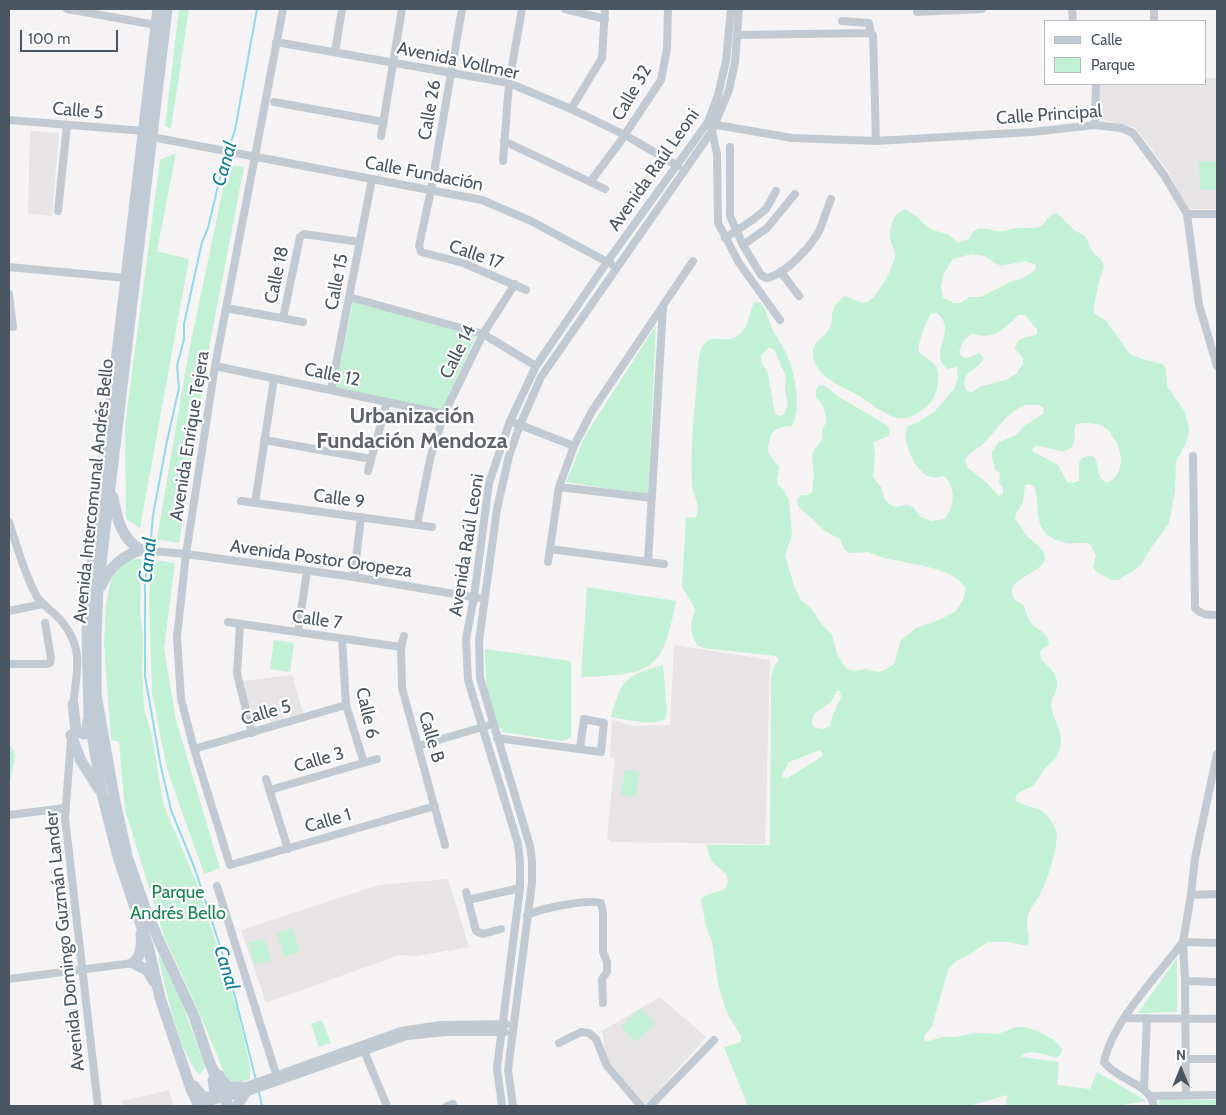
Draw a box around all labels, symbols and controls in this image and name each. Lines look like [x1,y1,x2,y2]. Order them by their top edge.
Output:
scale bar [22,20,120,52]
legend [1044,20,1206,85]
text: 100 m [28,30,70,48]
text: Calle [1091,31,1122,49]
street label: Avenida Vollmer [395,38,521,84]
text: Parque [1091,56,1135,74]
street label: Calle 32 [608,61,656,125]
street label: Calle 26 [414,78,446,142]
street label: Calle 5 [52,98,104,124]
street label: Calle Principal [995,101,1103,129]
street label: Avenida Raúl Leoni [604,105,704,235]
water label: Canal [208,139,242,189]
street label: Calle Fundación [363,152,485,196]
street label: Calle 17 [446,236,506,274]
street label: Calle 18 [260,244,294,306]
street label: Calle 15 [321,252,353,312]
street label: Calle 14 [435,321,481,383]
street label: Avenida Enrique Tejera [166,350,214,522]
street label: Avenida Intercomunal Andrés Bello [69,358,119,624]
street label: Calle 12 [302,359,362,391]
district label: Urbanización Fundación Mendoza [316,404,508,456]
street label: Avenida Raúl Leoni [445,472,489,618]
street label: Calle 9 [312,485,366,513]
water label: Canal [134,536,162,584]
street label: Avenida Postor Oropeza [229,536,413,582]
street label: Calle 7 [291,606,343,634]
street label: Calle 6 [351,685,383,741]
street label: Calle 5 [238,696,294,730]
street label: Calle B [413,709,449,765]
street label: Calle 3 [291,743,347,777]
street label: Calle 1 [302,804,354,838]
street label: Avenida Domingo Guzmán Lander [41,810,89,1072]
park label: Parque Andrés Bello [130,882,226,924]
water label: Canal [208,943,244,993]
north arrow [1156,1045,1206,1095]
text: N [1176,1046,1186,1064]

